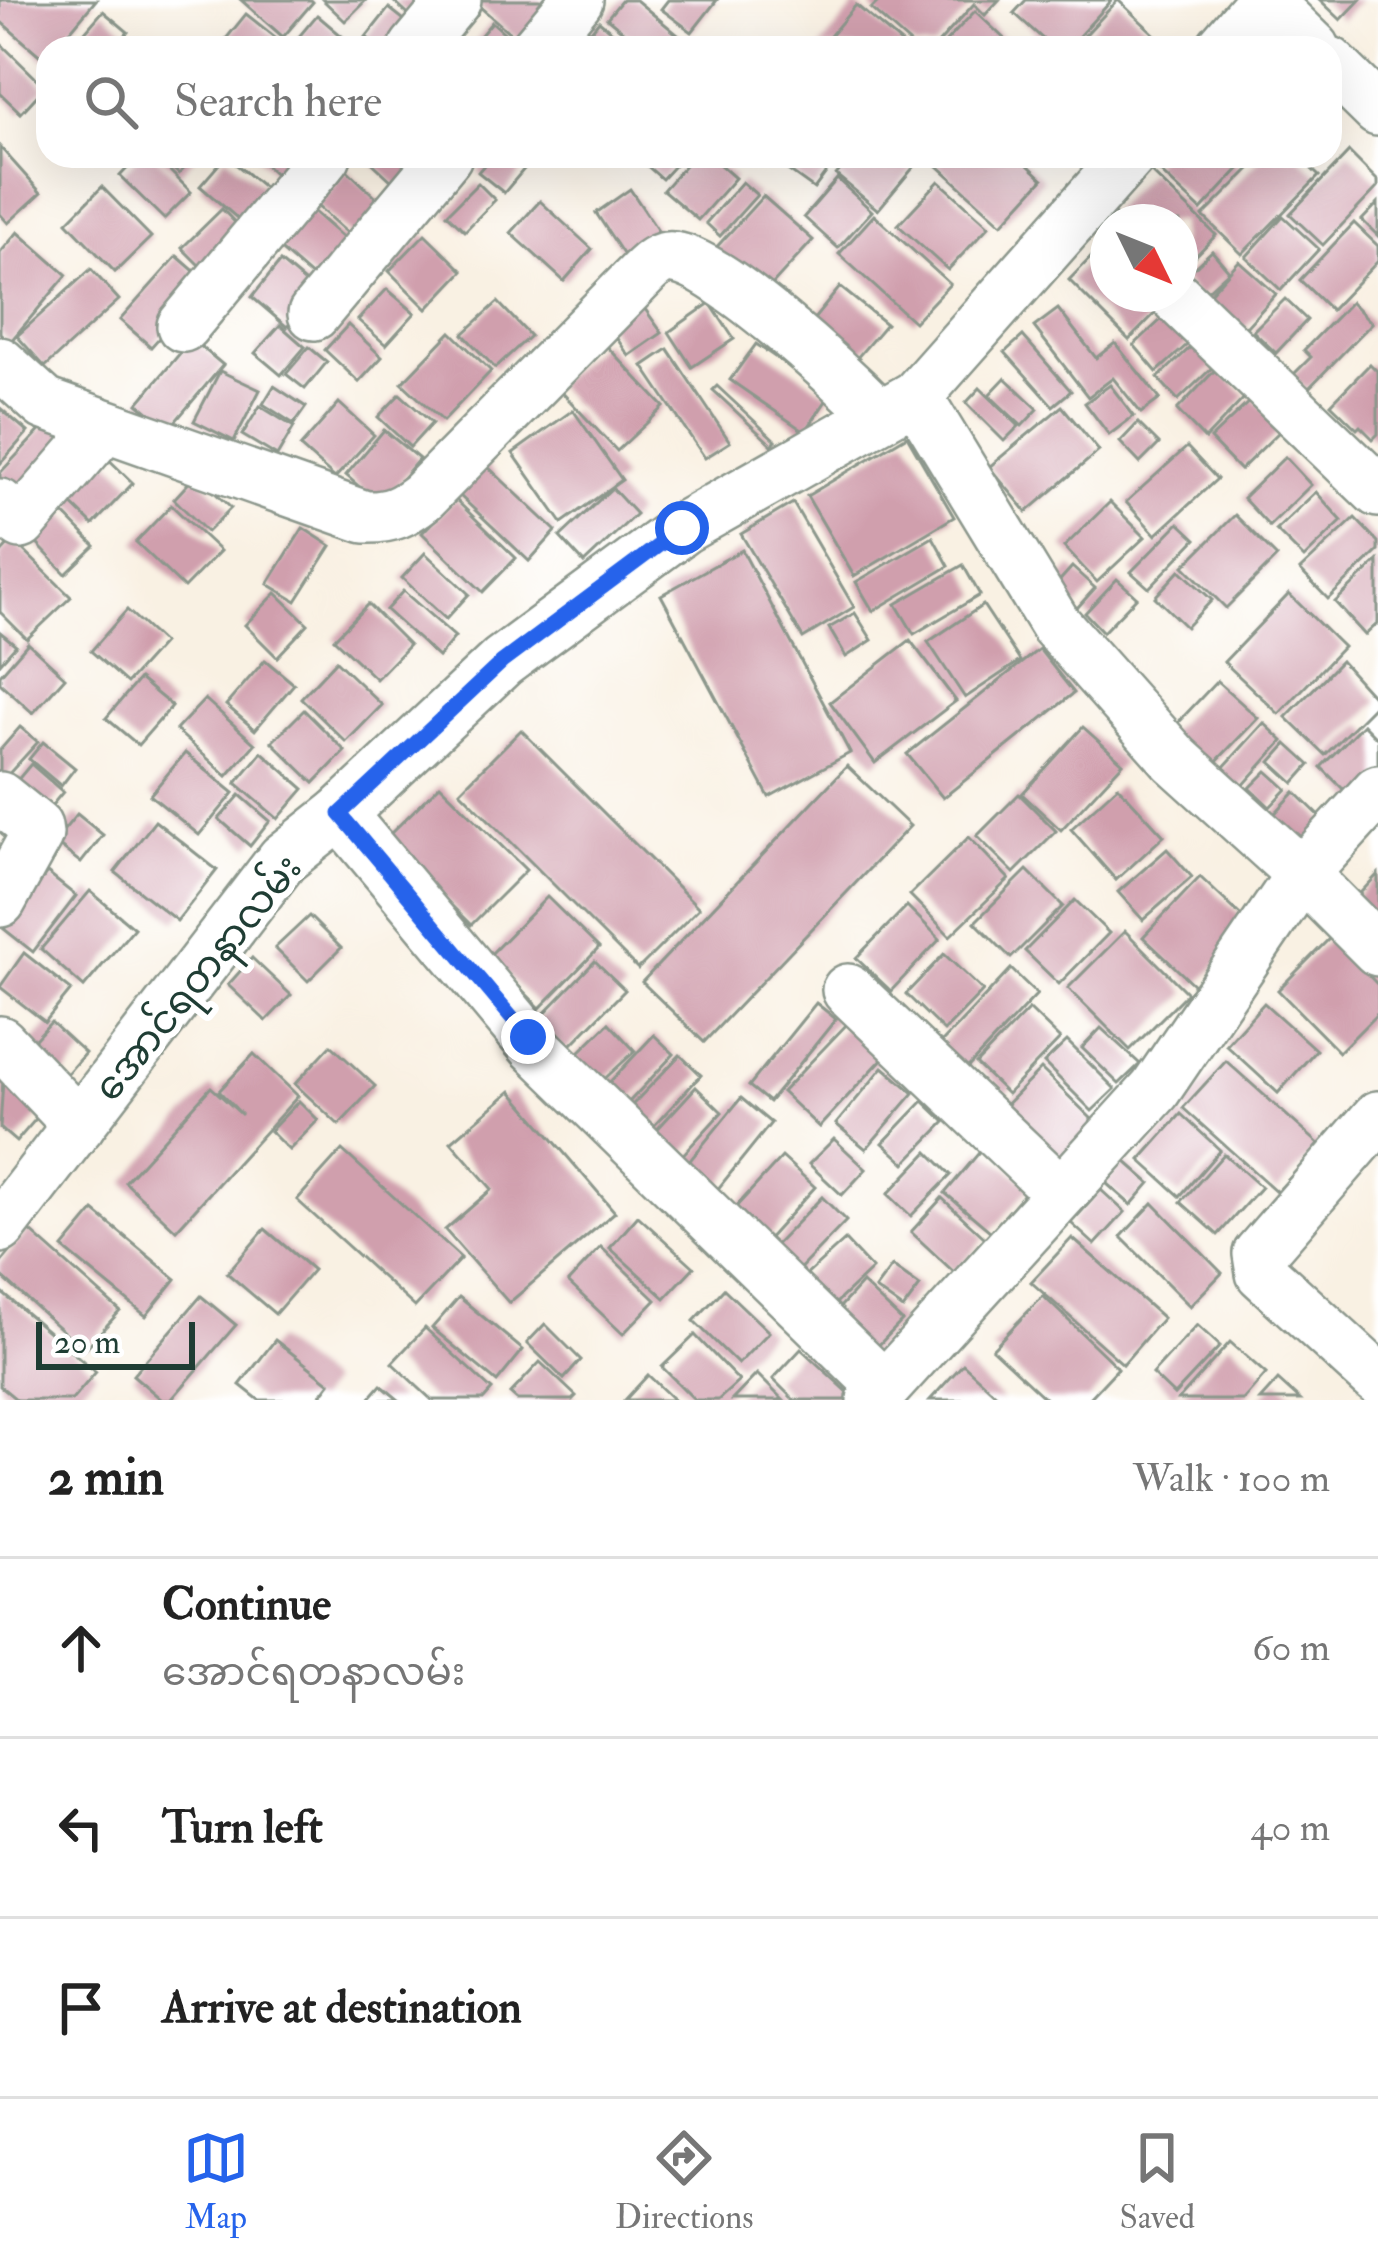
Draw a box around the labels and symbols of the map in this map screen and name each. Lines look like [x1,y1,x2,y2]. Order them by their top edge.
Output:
north arrow [1090,204,1198,312]
route start [655,501,709,555]
street label: အောင်ရတနာလမ်း [82,843,317,1115]
route end [501,1010,555,1064]
scale bar [36,1316,195,1369]

